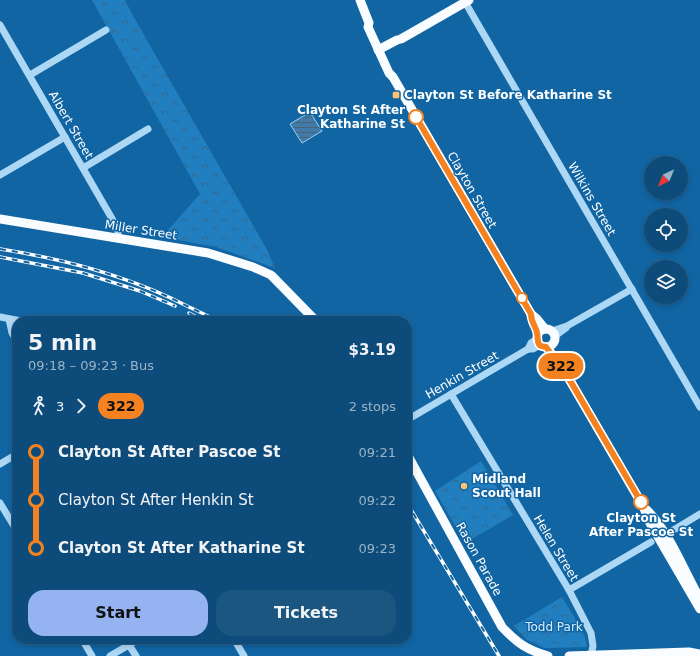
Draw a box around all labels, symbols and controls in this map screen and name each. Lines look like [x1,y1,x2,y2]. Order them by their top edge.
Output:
street label: Albert Street [46,88,96,162]
place label: Clayton St Before Katharine St [404,88,612,102]
marker: Clayton St Before Katharine St [391,90,401,100]
place label: Clayton St After Katharine St [297,103,405,131]
marker: Clayton St After Katharine St [408,109,424,125]
street label: Clayton Street [444,149,500,231]
north arrow [644,156,688,200]
map controls [644,156,688,304]
street label: Wilkins Street [565,160,619,239]
button: locate [644,208,688,252]
street label: Miller Street [104,217,178,243]
button: layers [644,260,688,304]
unlabelled marker [516,292,528,304]
text: 5 min [28,330,97,355]
text: $3.19 [349,341,396,359]
street label: Henkin Street [423,348,501,402]
line badge: 322 [538,353,584,379]
text: 09:18 – 09:23 · Bus [28,358,154,373]
text: 322 [546,358,576,374]
icon: walk [28,395,50,417]
icon: forward [70,395,92,417]
text: 322 [106,398,136,414]
text: 3 [56,399,64,414]
text: 2 stops [349,399,396,414]
text: Clayton St After Pascoe St [58,443,280,461]
text: 09:21 [359,445,396,460]
place label: Midland Scout Hall [472,472,541,500]
marker: Midland Scout Hall [459,481,469,491]
text: Clayton St After Henkin St [58,491,254,509]
text: 09:22 [359,493,396,508]
marker: Clayton St After Pascoe St [633,494,649,510]
place label: Clayton St After Pascoe St [589,511,693,539]
street label: Helen Street [531,512,581,584]
street label: Rason Parade [453,520,505,598]
text: Clayton St After Katharine St [58,539,305,557]
text: 09:23 [359,541,396,556]
button: Start [28,590,208,636]
button: Tickets [216,590,396,636]
park label: Todd Park [524,620,583,634]

